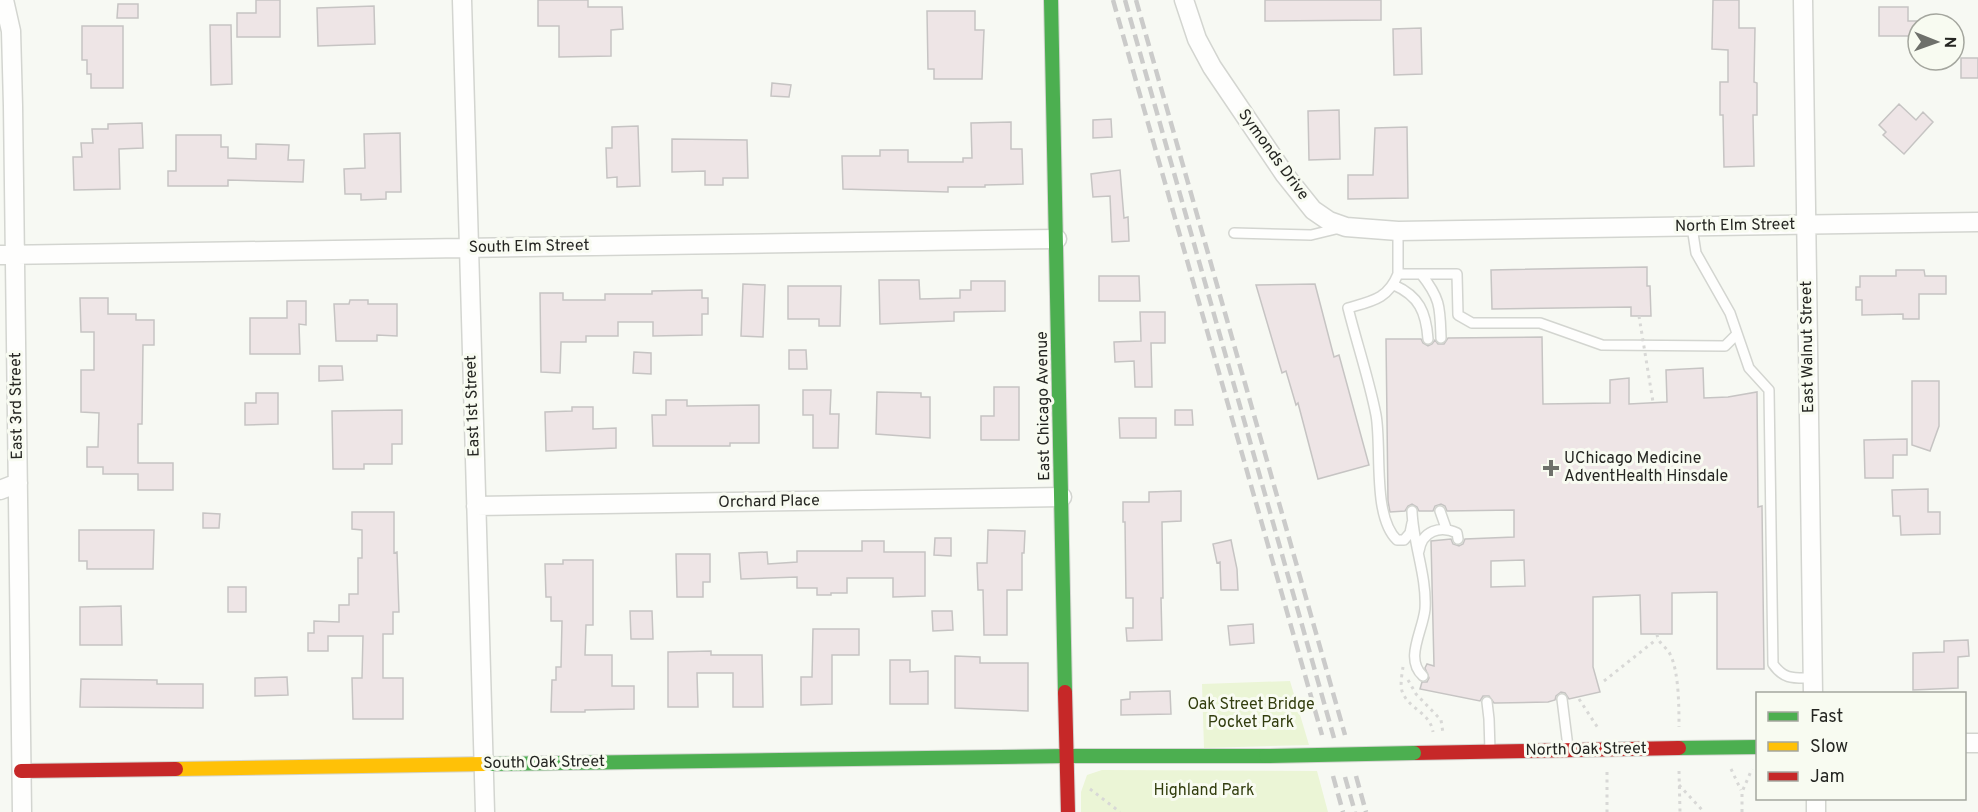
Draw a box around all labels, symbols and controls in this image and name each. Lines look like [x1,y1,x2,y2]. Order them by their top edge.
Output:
north arrow [1906,12,1966,72]
text: N [1939,36,1959,48]
street label: Symonds Drive [1233,105,1313,205]
street label: North Elm Street [1675,215,1795,237]
street label: South Elm Street [468,236,590,258]
street label: East Walnut Street [1797,281,1819,413]
street label: East Chicago Avenue [1033,331,1055,481]
street label: East 3rd Street [6,352,28,460]
street label: East 1st Street [461,355,485,457]
place label: UChicago Medicine AdventHealth Hinsdale [1564,449,1728,487]
marker: UChicago Medicine AdventHealth Hinsdale [1542,459,1560,477]
street label: Orchard Place [718,491,820,513]
legend [1756,692,1966,800]
park label: Oak Street Bridge Pocket Park [1187,695,1315,733]
text: Fast [1810,706,1843,729]
text: Slow [1810,736,1848,759]
street label: North Oak Street [1525,739,1647,761]
street label: South Oak Street [483,752,605,774]
text: Jam [1810,766,1845,789]
park label: Highland Park [1153,781,1255,801]

